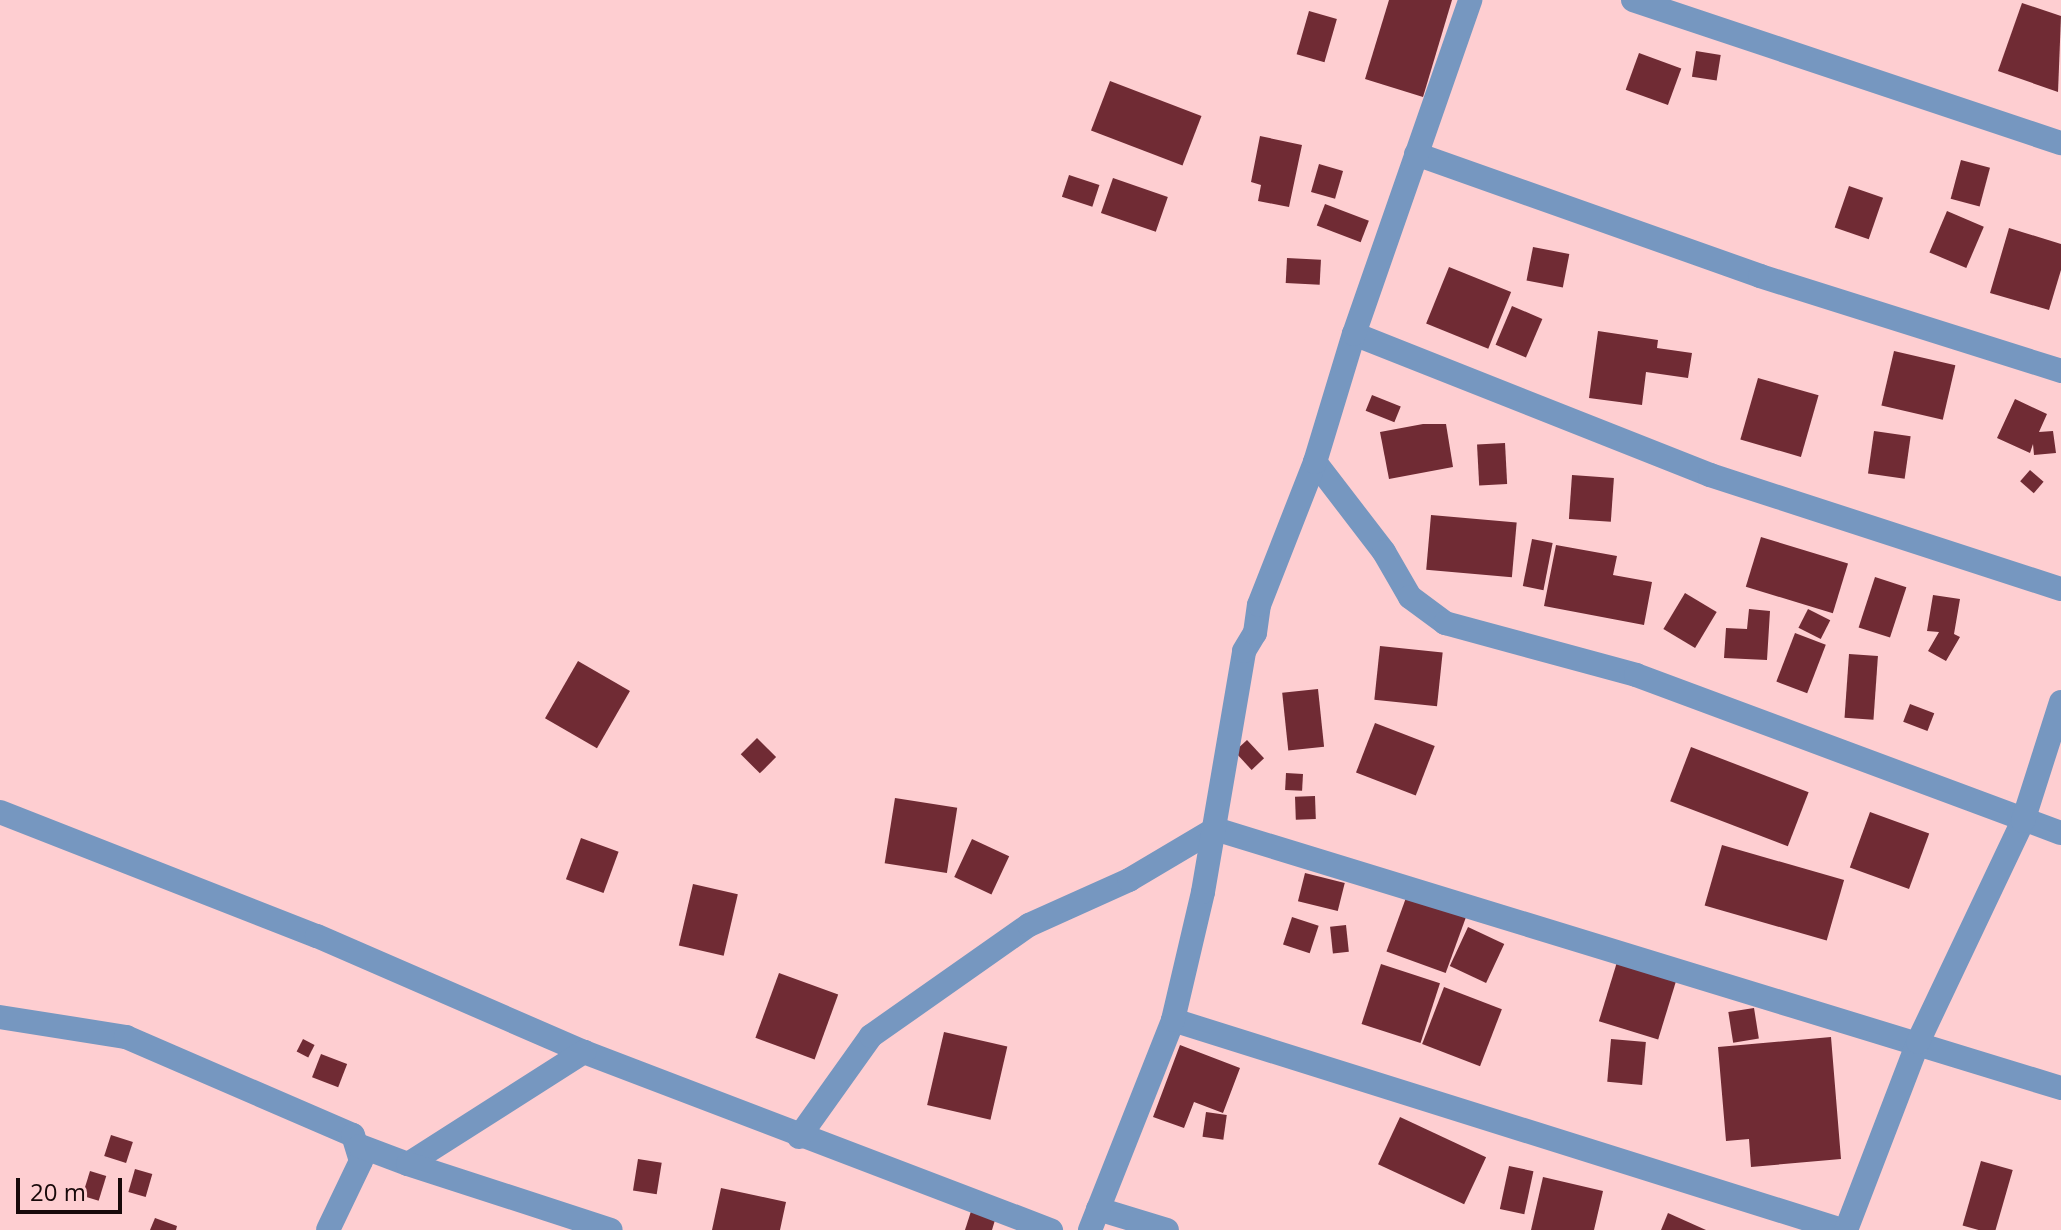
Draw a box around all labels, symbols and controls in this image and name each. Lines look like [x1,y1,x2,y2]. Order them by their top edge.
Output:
scale bar [20,1162,126,1212]
text: 20 m [30,1175,86,1208]

